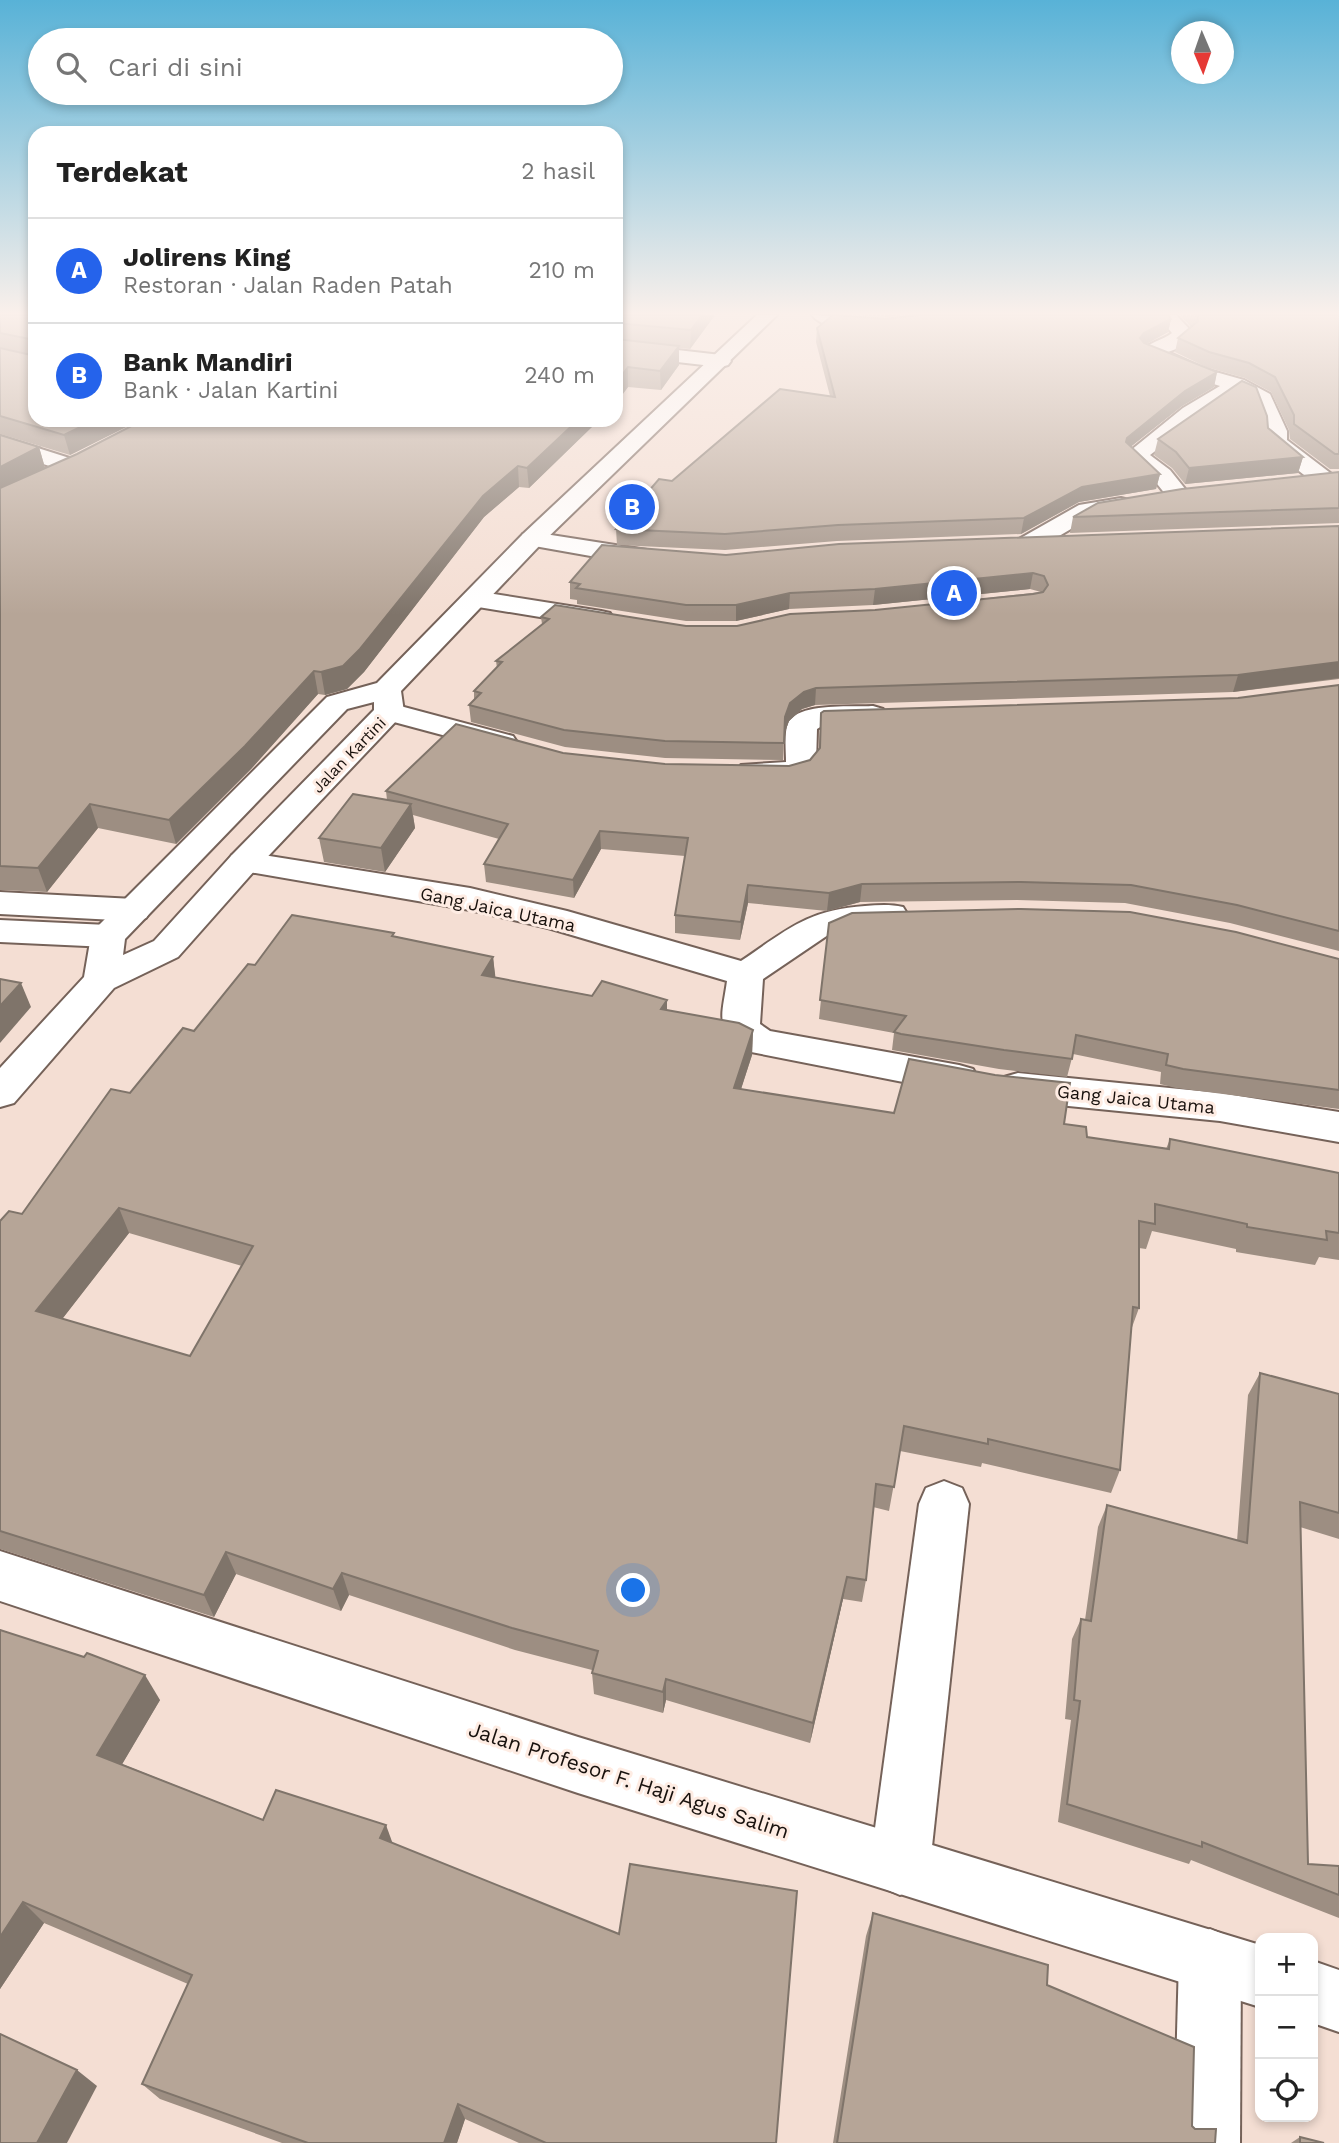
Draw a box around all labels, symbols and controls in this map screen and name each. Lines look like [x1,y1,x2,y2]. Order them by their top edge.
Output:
north arrow [1171,21,1234,84]
search box [28,28,623,105]
icon: search [52,48,90,86]
text: Cari di sini [108,52,243,82]
text: Terdekat [56,154,188,189]
text: 2 hasil [521,158,595,185]
text: Jolirens King [123,242,290,272]
text: A [71,257,87,284]
text: 210 m [529,257,595,284]
text: Restoran · Jalan Raden Patah [123,272,453,299]
text: Bank Mandiri [123,347,293,377]
text: B [71,362,87,389]
text: 240 m [524,362,595,389]
text: Bank · Jalan Kartini [123,377,339,404]
pin: B [609,481,655,533]
pin: A [931,567,977,619]
street label: Jalan Kartini [308,713,390,797]
street label: Gang Jaica Utama [418,882,578,936]
street label: Gang Jaica Utama [1056,1080,1216,1118]
your location [616,1573,650,1607]
street label: Jalan Profesor F. Haji Agus Salim [466,1716,792,1844]
map controls [1255,1933,1318,2122]
button: + [1255,1933,1318,1996]
button: − [1255,1996,1318,2059]
button: locate [1255,2059,1318,2122]

